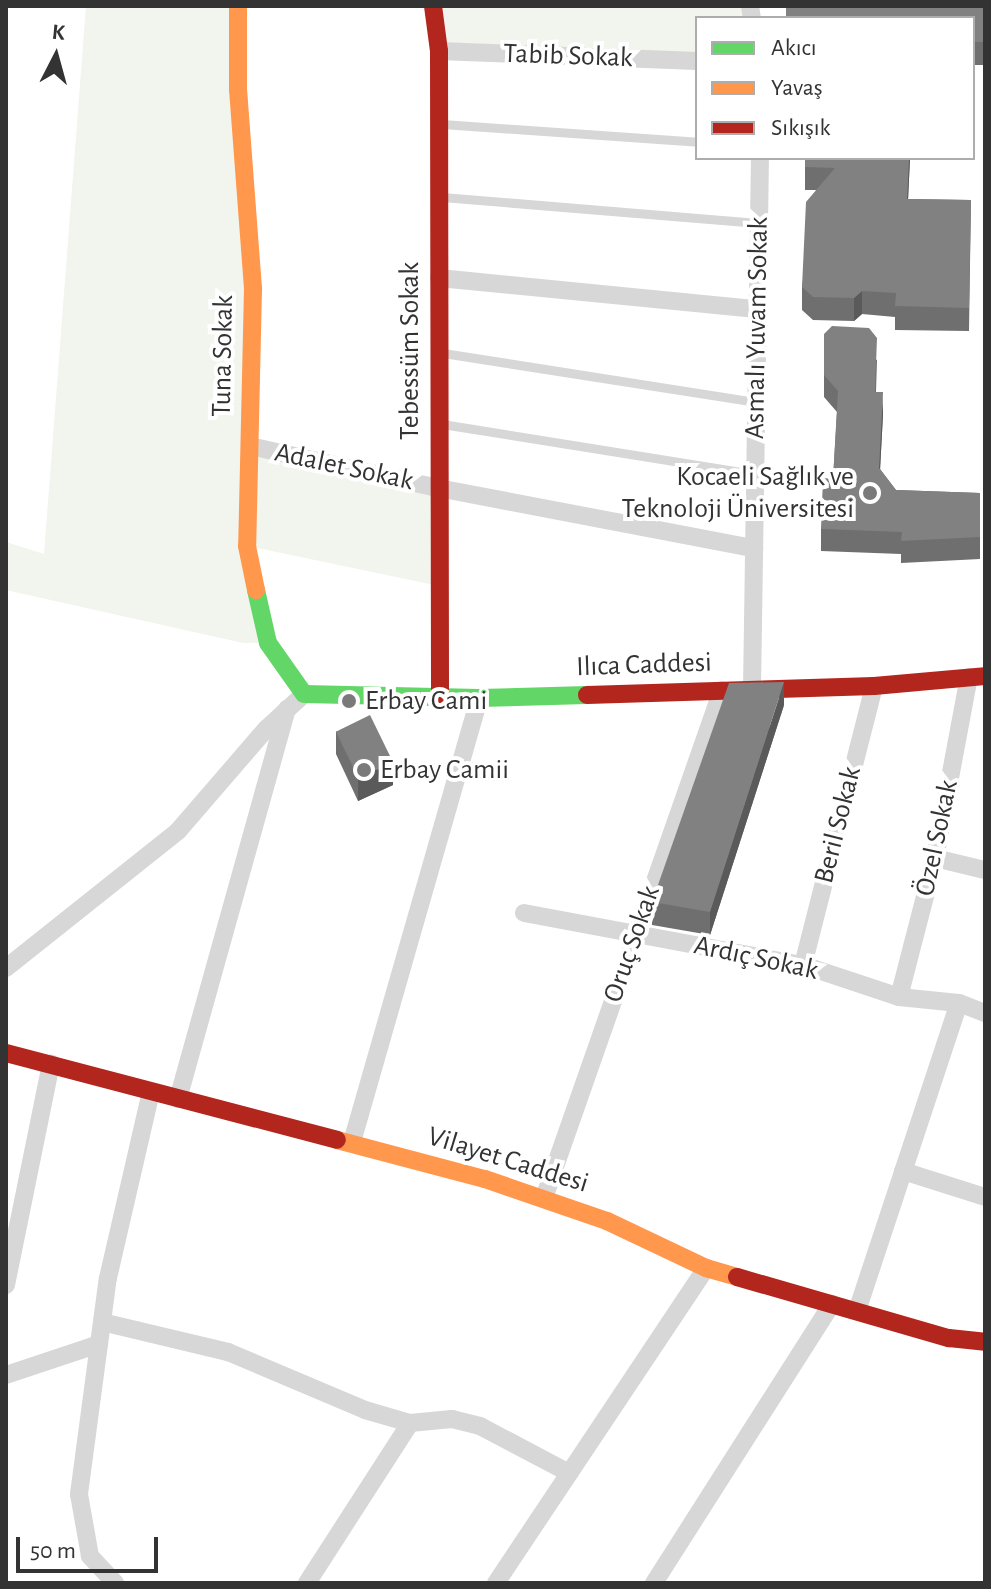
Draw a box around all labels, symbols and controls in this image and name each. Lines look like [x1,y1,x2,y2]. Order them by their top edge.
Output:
north arrow [16,16,96,96]
legend [695,16,975,160]
text: K [51,21,66,44]
text: Akıcı [771,36,817,60]
street label: Tabib Sokak [503,37,633,75]
text: Yavaş [771,76,823,100]
text: Sıkışık [771,116,831,140]
street label: Asmalı Yuvam Sokak [738,216,776,440]
street label: Tebessüm Sokak [393,262,427,440]
street label: Tuna Sokak [205,295,241,417]
street label: Adalet Sokak [272,436,416,498]
place label: Kocaeli Sağlık ve Teknoloji Üniversitesi [621,460,854,526]
marker: Kocaeli Sağlık ve Teknoloji Üniversitesi [861,484,879,502]
street label: Ilıca Caddesi [576,646,712,684]
place label: Erbay Cami [365,684,487,718]
marker: Erbay Cami [340,692,358,710]
place label: Erbay Camii [380,753,509,787]
marker: Erbay Camii [355,761,373,779]
street label: Beril Sokak [807,763,869,887]
street label: Özel Sokak [908,777,966,899]
street label: Oruç Sokak [596,881,668,1007]
street label: Ardıç Sokak [691,928,821,988]
street label: Vilayet Caddesi [423,1120,593,1200]
scale bar [20,1521,162,1571]
text: 50 m [30,1539,76,1563]

